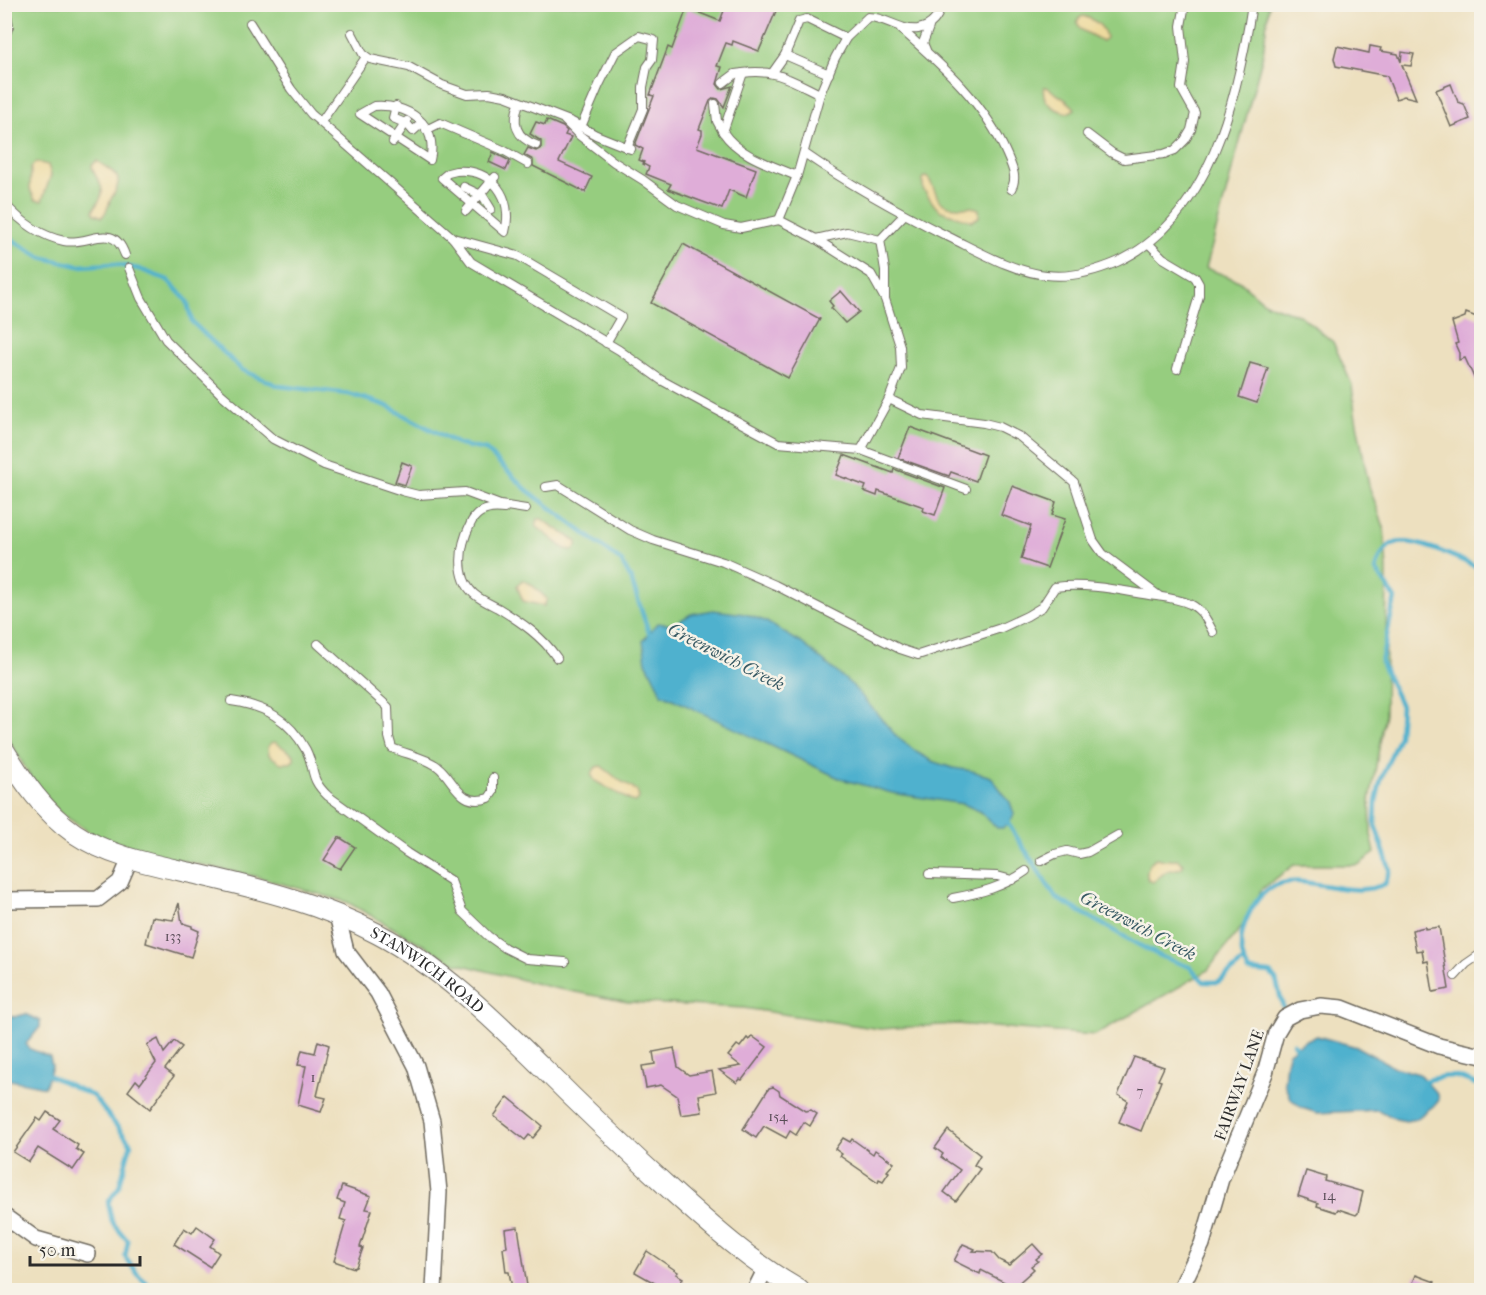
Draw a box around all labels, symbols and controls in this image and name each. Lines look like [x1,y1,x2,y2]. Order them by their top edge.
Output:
water label: Greenwich Creek [664,619,788,695]
water label: Greenwich Creek [1076,887,1200,965]
street label: STANWICH ROAD [367,922,488,1017]
house number: 133 [165,928,181,945]
street label: FAIRWAY LANE [1210,1027,1268,1143]
house number: 1 [311,1069,316,1086]
house number: 7 [1137,1083,1144,1100]
house number: 154 [768,1108,788,1125]
house number: 14 [1322,1187,1336,1204]
scale bar [30,1229,140,1267]
text: 50 m [39,1240,76,1261]

